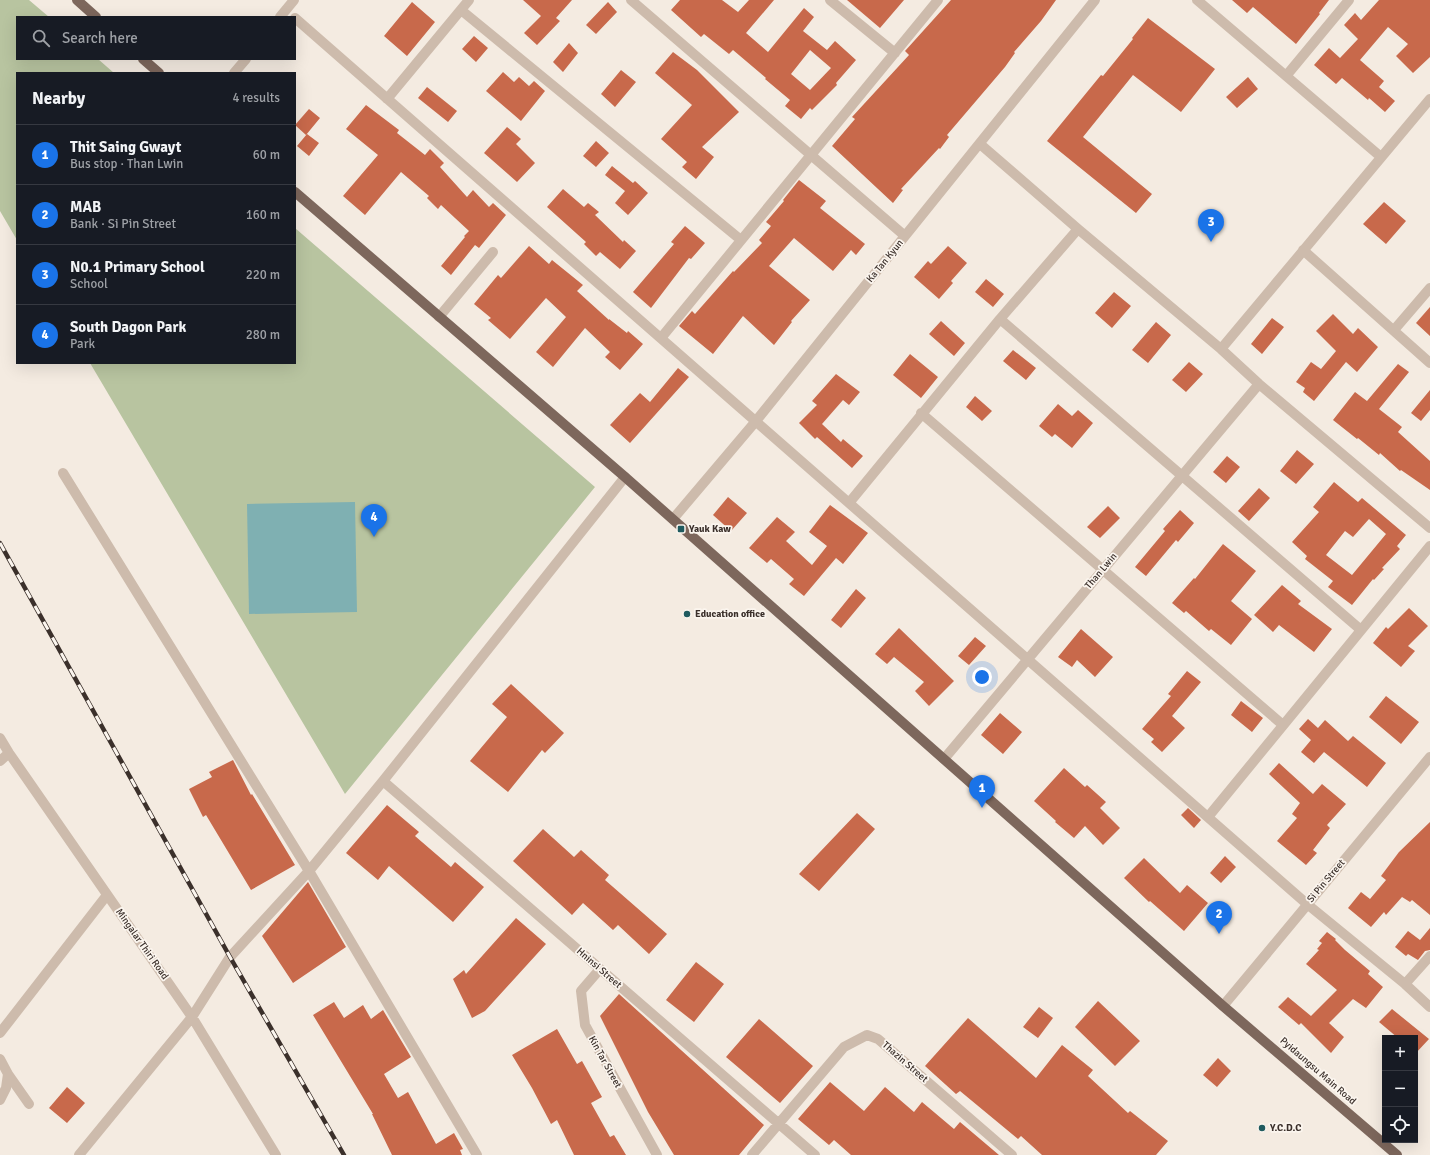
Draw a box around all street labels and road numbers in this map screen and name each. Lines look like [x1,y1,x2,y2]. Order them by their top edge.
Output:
street label: Ka Tan Kyun [864,237,906,285]
street label: Than Lwin [1082,551,1120,591]
street label: Si Pin Street [1305,857,1348,905]
street label: Mingalar Thiri Road [113,906,171,982]
street label: Hninsi Street [574,945,624,991]
street label: Kin Tar Street [586,1034,624,1090]
street label: Pyidaungsu Main Road [1278,1035,1358,1107]
street label: Thazin Street [880,1039,931,1085]

